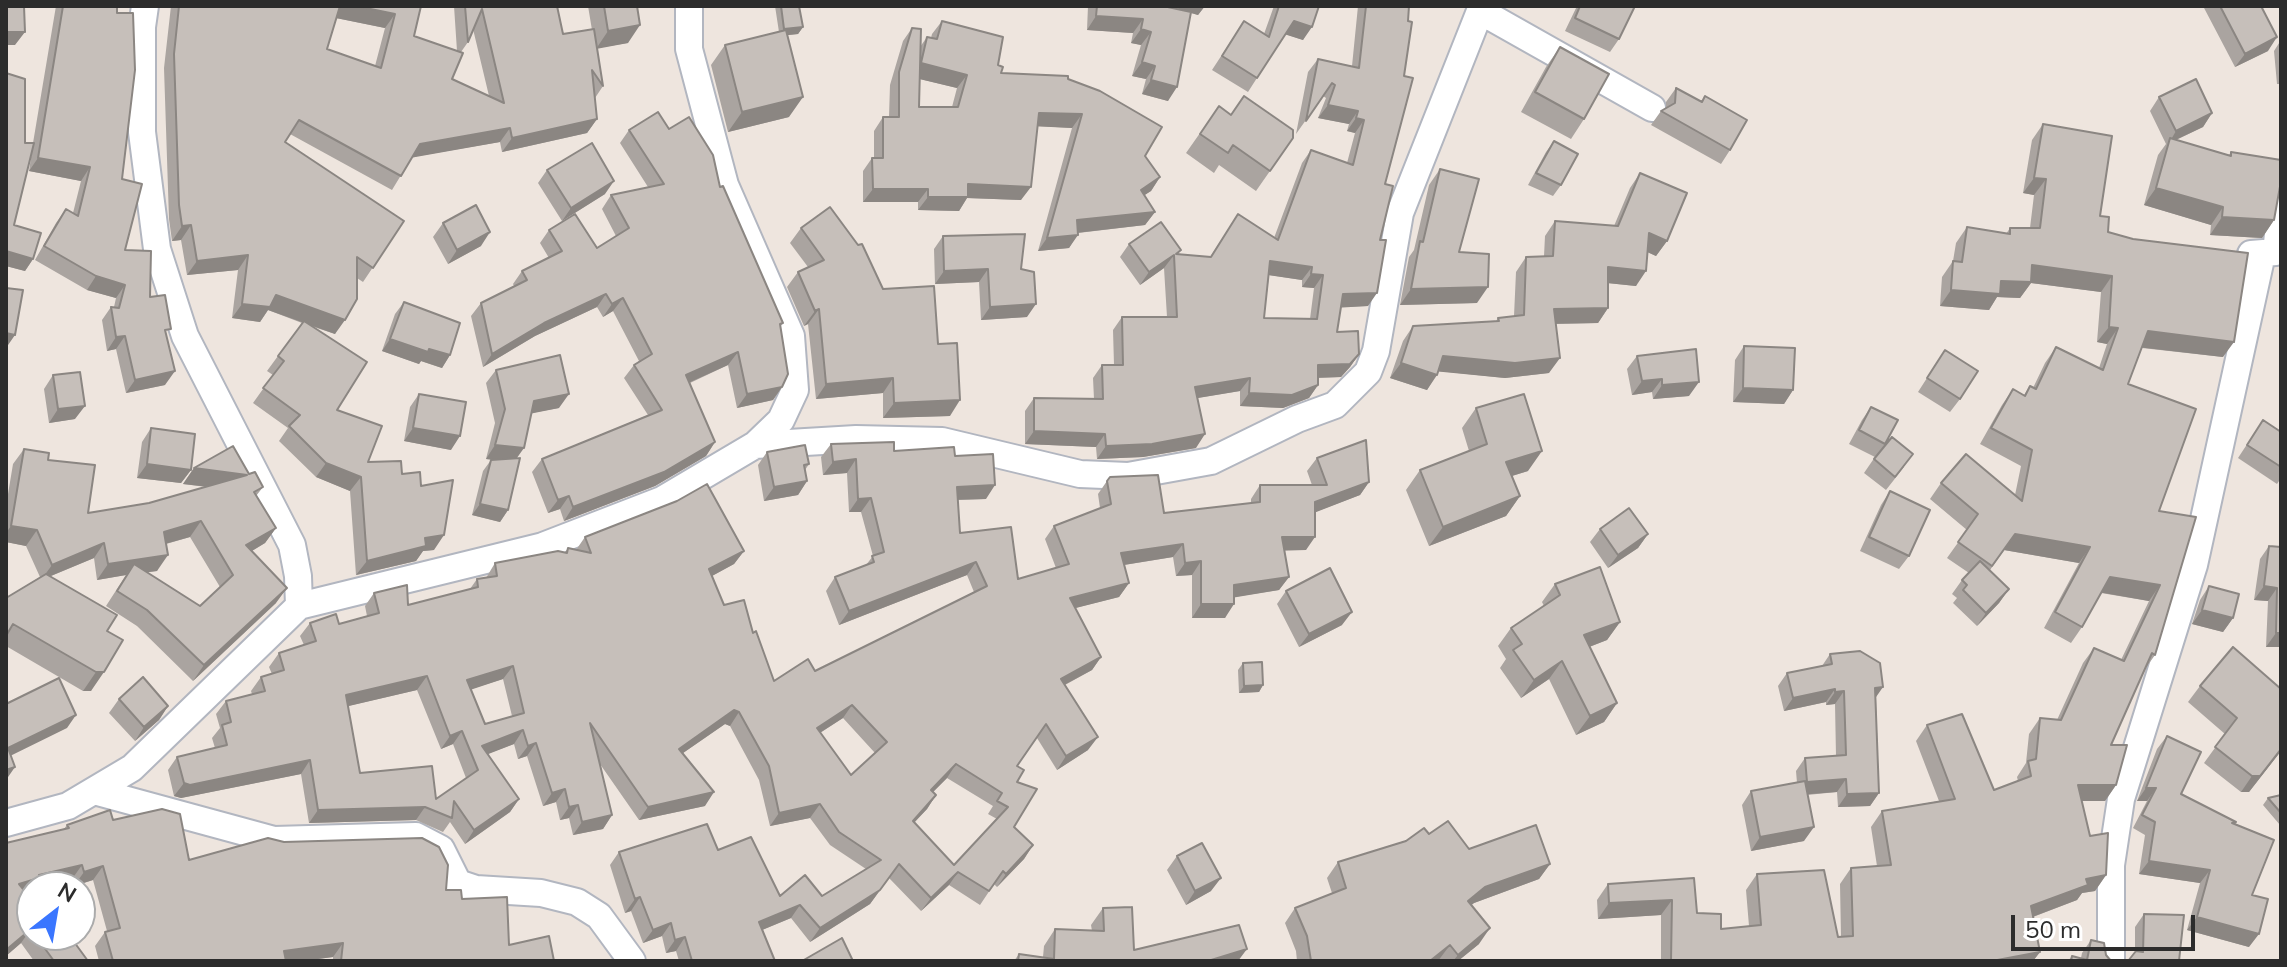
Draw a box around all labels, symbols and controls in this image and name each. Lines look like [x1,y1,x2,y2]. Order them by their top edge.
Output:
north arrow [16,871,96,951]
text: N [53,876,82,908]
scale bar [2015,899,2199,949]
text: 50 m [2025,914,2081,944]

